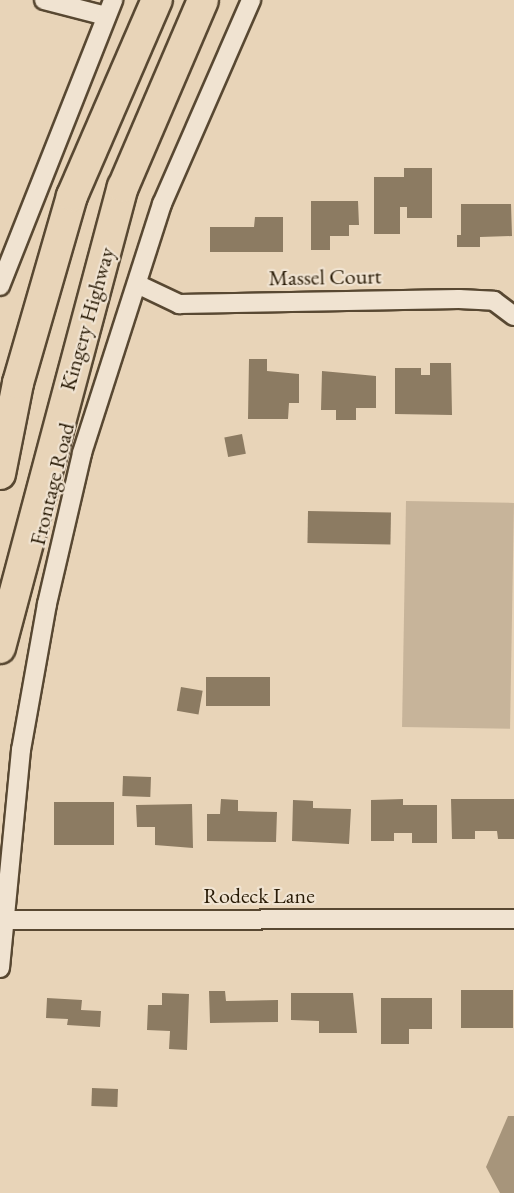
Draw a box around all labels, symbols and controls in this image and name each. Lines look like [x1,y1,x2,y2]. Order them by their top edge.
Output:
street label: Kingery Highway [54,244,120,394]
street label: Massel Court [268,263,382,291]
street label: Frontage Road [24,420,80,548]
street label: Rodeck Lane [203,883,315,909]

